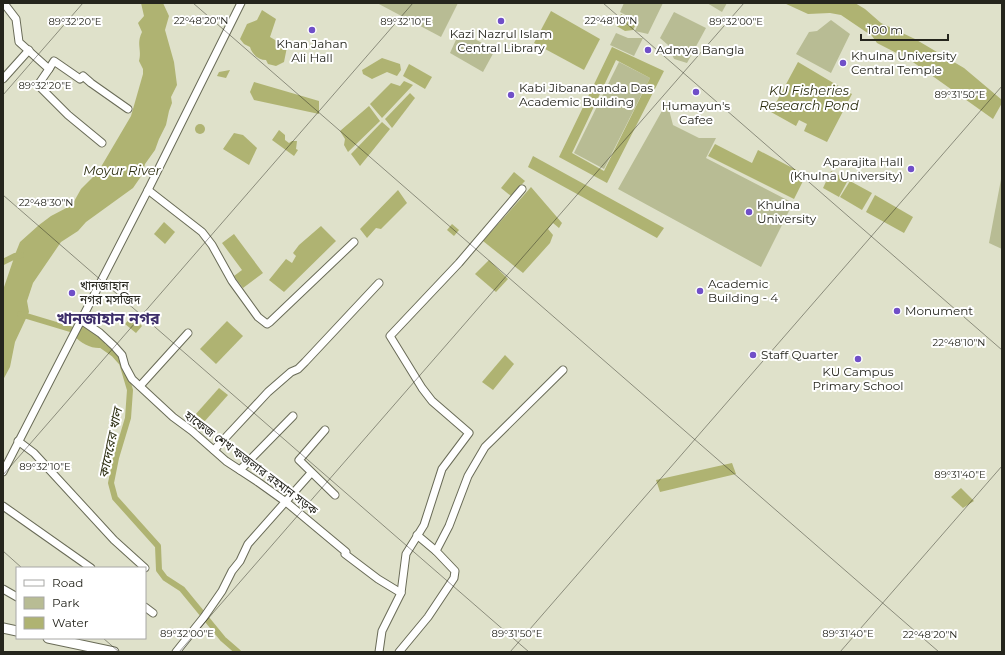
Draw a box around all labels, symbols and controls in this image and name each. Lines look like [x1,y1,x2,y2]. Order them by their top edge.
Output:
text: 22°48'20"N [174,14,228,27]
text: 22°48'10"N [585,14,637,27]
text: 89°32'20"E [48,15,102,28]
text: 89°32'10"E [380,15,432,28]
text: 89°32'00"E [709,15,763,28]
marker: Kazi Nazrul Islam Central Library [496,16,506,26]
scale bar [861,16,948,42]
text: 100 m [867,22,903,37]
marker: Khan Jahan Ali Hall [307,25,317,35]
place label: Kazi Nazrul Islam Central Library [450,26,552,55]
place label: Khan Jahan Ali Hall [276,36,348,65]
place label: Admya Bangla [656,42,744,57]
marker: Admya Bangla [643,45,653,55]
place label: Khulna University Central Temple [851,48,957,77]
marker: Khulna University Central Temple [838,58,848,68]
text: 89°32'20"E [18,79,72,92]
place label: Kabi Jibanananda Das Academic Building [519,80,653,109]
water label: KU Fisheries Research Pond [759,82,859,113]
marker: Humayun's Cafee [691,87,701,97]
text: 89°31'50"E [935,88,986,101]
marker: Kabi Jibanananda Das Academic Building [506,90,516,100]
place label: Humayun's Cafee [662,98,730,127]
place label: Aparajita Hall (Khulna University) [790,154,903,183]
water label: Moyur River [83,162,162,178]
marker: Aparajita Hall (Khulna University) [906,164,916,174]
text: 22°48'30"N [19,196,73,209]
place label: Khulna University [757,197,817,226]
marker: Khulna University [744,207,754,217]
place label: Academic Building - 4 [708,276,778,305]
place label: খানজাহান নগর মসজিদ [79,278,141,307]
marker: Academic Building - 4 [695,286,705,296]
marker: খানজাহান নগর মসজিদ [67,288,77,298]
place label: Monument [905,303,973,318]
marker: Monument [892,306,902,316]
district label: খানজাহান নগর [56,309,160,328]
text: 22°48'10"N [933,336,985,349]
place label: Staff Quarter [761,347,838,362]
marker: Staff Quarter [748,350,758,360]
marker: KU Campus Primary School [853,354,863,364]
place label: KU Campus Primary School [813,364,903,393]
water label: কাদেরের খাল [95,404,126,479]
street label: হাফেজ শেখ ফজলার রহমান সড়ক [181,407,321,518]
text: 89°32'10"E [19,460,71,473]
text: 89°31'40"E [934,468,986,481]
legend [16,567,146,639]
text: Road [52,575,83,590]
text: Park [52,595,80,610]
text: Water [52,615,89,630]
text: 89°32'00"E [160,627,214,640]
text: 89°31'50"E [492,627,543,640]
text: 89°31'40"E [822,627,874,640]
text: 22°48'20"N [903,628,957,641]

